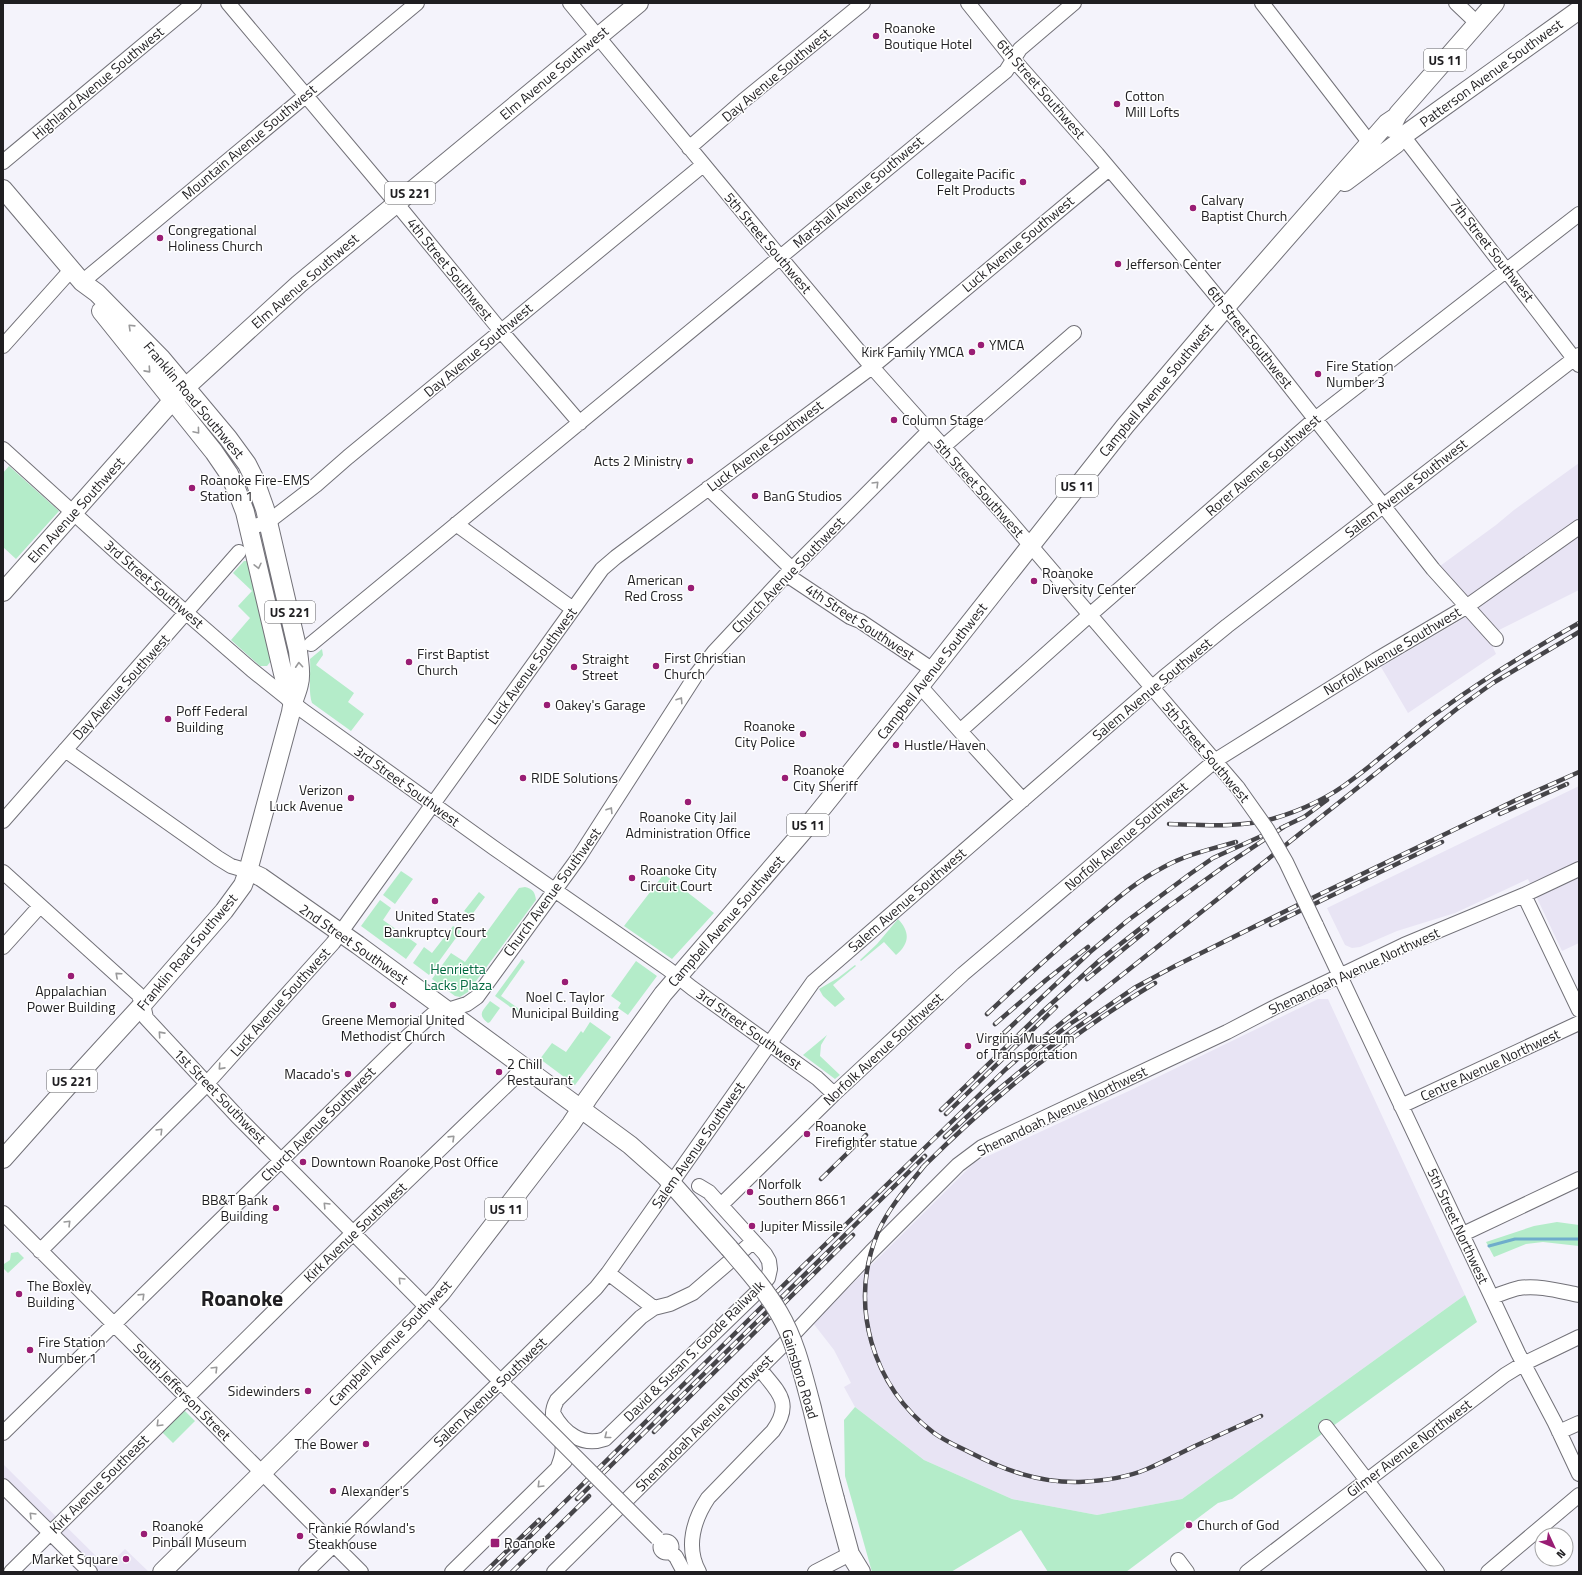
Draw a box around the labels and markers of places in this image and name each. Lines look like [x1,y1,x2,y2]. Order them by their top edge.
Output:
place label: Roanoke Boutique Hotel [884,17,972,54]
marker: Roanoke Boutique Hotel [871,31,881,41]
place label: Cotton Mill Lofts [1125,85,1179,122]
marker: Cotton Mill Lofts [1112,99,1122,109]
place label: Collegaite Pacific Felt Products [916,163,1015,200]
marker: Collegaite Pacific Felt Products [1018,177,1028,187]
place label: Calvary Baptist Church [1201,189,1287,226]
marker: Calvary Baptist Church [1188,203,1198,213]
place label: Congregational Holiness Church [168,219,263,256]
marker: Congregational Holiness Church [155,233,165,243]
place label: Jefferson Center [1126,253,1222,274]
marker: Jefferson Center [1113,259,1123,269]
place label: YMCA [989,334,1025,355]
marker: YMCA [976,340,986,350]
place label: Kirk Family YMCA [861,341,965,362]
marker: Kirk Family YMCA [967,347,977,357]
place label: Fire Station Number 3 [1326,355,1394,392]
marker: Fire Station Number 3 [1313,369,1323,379]
place label: Column Stage [902,409,984,430]
marker: Column Stage [889,415,899,425]
place label: Acts 2 Ministry [594,450,682,471]
marker: Acts 2 Ministry [685,456,695,466]
place label: Roanoke Fire-EMS Station 1 [200,469,310,506]
marker: Roanoke Fire-EMS Station 1 [187,483,197,493]
place label: BanG Studios [763,485,842,506]
marker: BanG Studios [750,491,760,501]
place label: Roanoke Diversity Center [1042,562,1136,599]
place label: American Red Cross [624,569,683,606]
marker: Roanoke Diversity Center [1029,576,1039,586]
marker: American Red Cross [686,583,696,593]
place label: First Baptist Church [417,643,489,680]
place label: First Christian Church [664,647,746,684]
place label: Straight Street [582,648,629,685]
marker: First Baptist Church [404,657,414,667]
marker: First Christian Church [651,661,661,671]
marker: Straight Street [569,662,579,672]
place label: Oakey's Garage [555,694,646,715]
place label: Poff Federal Building [176,700,248,737]
marker: Oakey's Garage [542,700,552,710]
marker: Poff Federal Building [163,714,173,724]
place label: Roanoke City Police [735,715,795,752]
marker: Roanoke City Police [798,729,808,739]
place label: Hustle/Haven [904,734,986,755]
marker: Hustle/Haven [891,740,901,750]
place label: Roanoke City Sheriff [793,759,858,796]
place label: RIDE Solutions [531,767,618,788]
marker: RIDE Solutions [518,773,528,783]
marker: Roanoke City Sheriff [780,773,790,783]
place label: Verizon Luck Avenue [269,779,343,816]
marker: Verizon Luck Avenue [346,793,356,803]
marker: Roanoke City Jail Administration Office [683,797,693,807]
place label: Roanoke City Jail Administration Office [626,806,750,843]
place label: Roanoke City Circuit Court [640,859,717,896]
marker: Roanoke City Circuit Court [627,873,637,883]
marker: United States Bankruptcy Court [430,896,440,906]
place label: United States Bankruptcy Court [384,905,486,942]
marker: Appalachian Power Building [66,971,76,981]
marker: Noel C. Taylor Municipal Building [560,977,570,987]
place label: Appalachian Power Building [27,980,115,1017]
place label: Noel C. Taylor Municipal Building [511,986,619,1023]
marker: Greene Memorial United Methodist Church [388,1000,398,1010]
place label: Greene Memorial United Methodist Church [321,1009,465,1046]
place label: Virginia Museum of Transportation [976,1027,1078,1064]
marker: Virginia Museum of Transportation [963,1041,973,1051]
place label: 2 Chill Restaurant [507,1053,573,1090]
place label: Macado's [284,1063,340,1084]
marker: 2 Chill Restaurant [494,1067,504,1077]
marker: Macado's [343,1069,353,1079]
place label: Roanoke Firefighter statue [815,1115,917,1152]
marker: Roanoke Firefighter statue [802,1129,812,1139]
place label: Downtown Roanoke Post Office [311,1151,498,1172]
marker: Downtown Roanoke Post Office [298,1157,308,1167]
place label: Norfolk Southern 8661 [758,1173,847,1210]
marker: Norfolk Southern 8661 [745,1187,755,1197]
place label: BB&T Bank Building [201,1189,268,1226]
marker: BB&T Bank Building [271,1203,281,1213]
place label: Jupiter Missile [760,1215,843,1236]
marker: Jupiter Missile [747,1221,757,1231]
place label: The Boxley Building [27,1275,91,1312]
marker: The Boxley Building [14,1289,24,1299]
place label: Fire Station Number 1 [38,1331,106,1368]
marker: Fire Station Number 1 [25,1345,35,1355]
place label: Sidewinders [228,1380,300,1401]
marker: Sidewinders [303,1386,313,1396]
place label: The Bower [295,1433,358,1454]
marker: The Bower [361,1439,371,1449]
place label: Alexander's [341,1480,409,1501]
marker: Alexander's [328,1486,338,1496]
place label: Church of God [1197,1514,1280,1535]
place label: Roanoke Pinball Museum [152,1515,247,1552]
place label: Frankie Rowland's Steakhouse [308,1517,415,1554]
marker: Church of God [1184,1520,1194,1530]
marker: Roanoke Pinball Museum [139,1529,149,1539]
marker: Frankie Rowland's Steakhouse [295,1531,305,1541]
place label: Roanoke [504,1532,555,1553]
marker: Roanoke [489,1537,501,1549]
place label: Market Square [32,1548,118,1569]
marker: Market Square [121,1554,131,1564]

